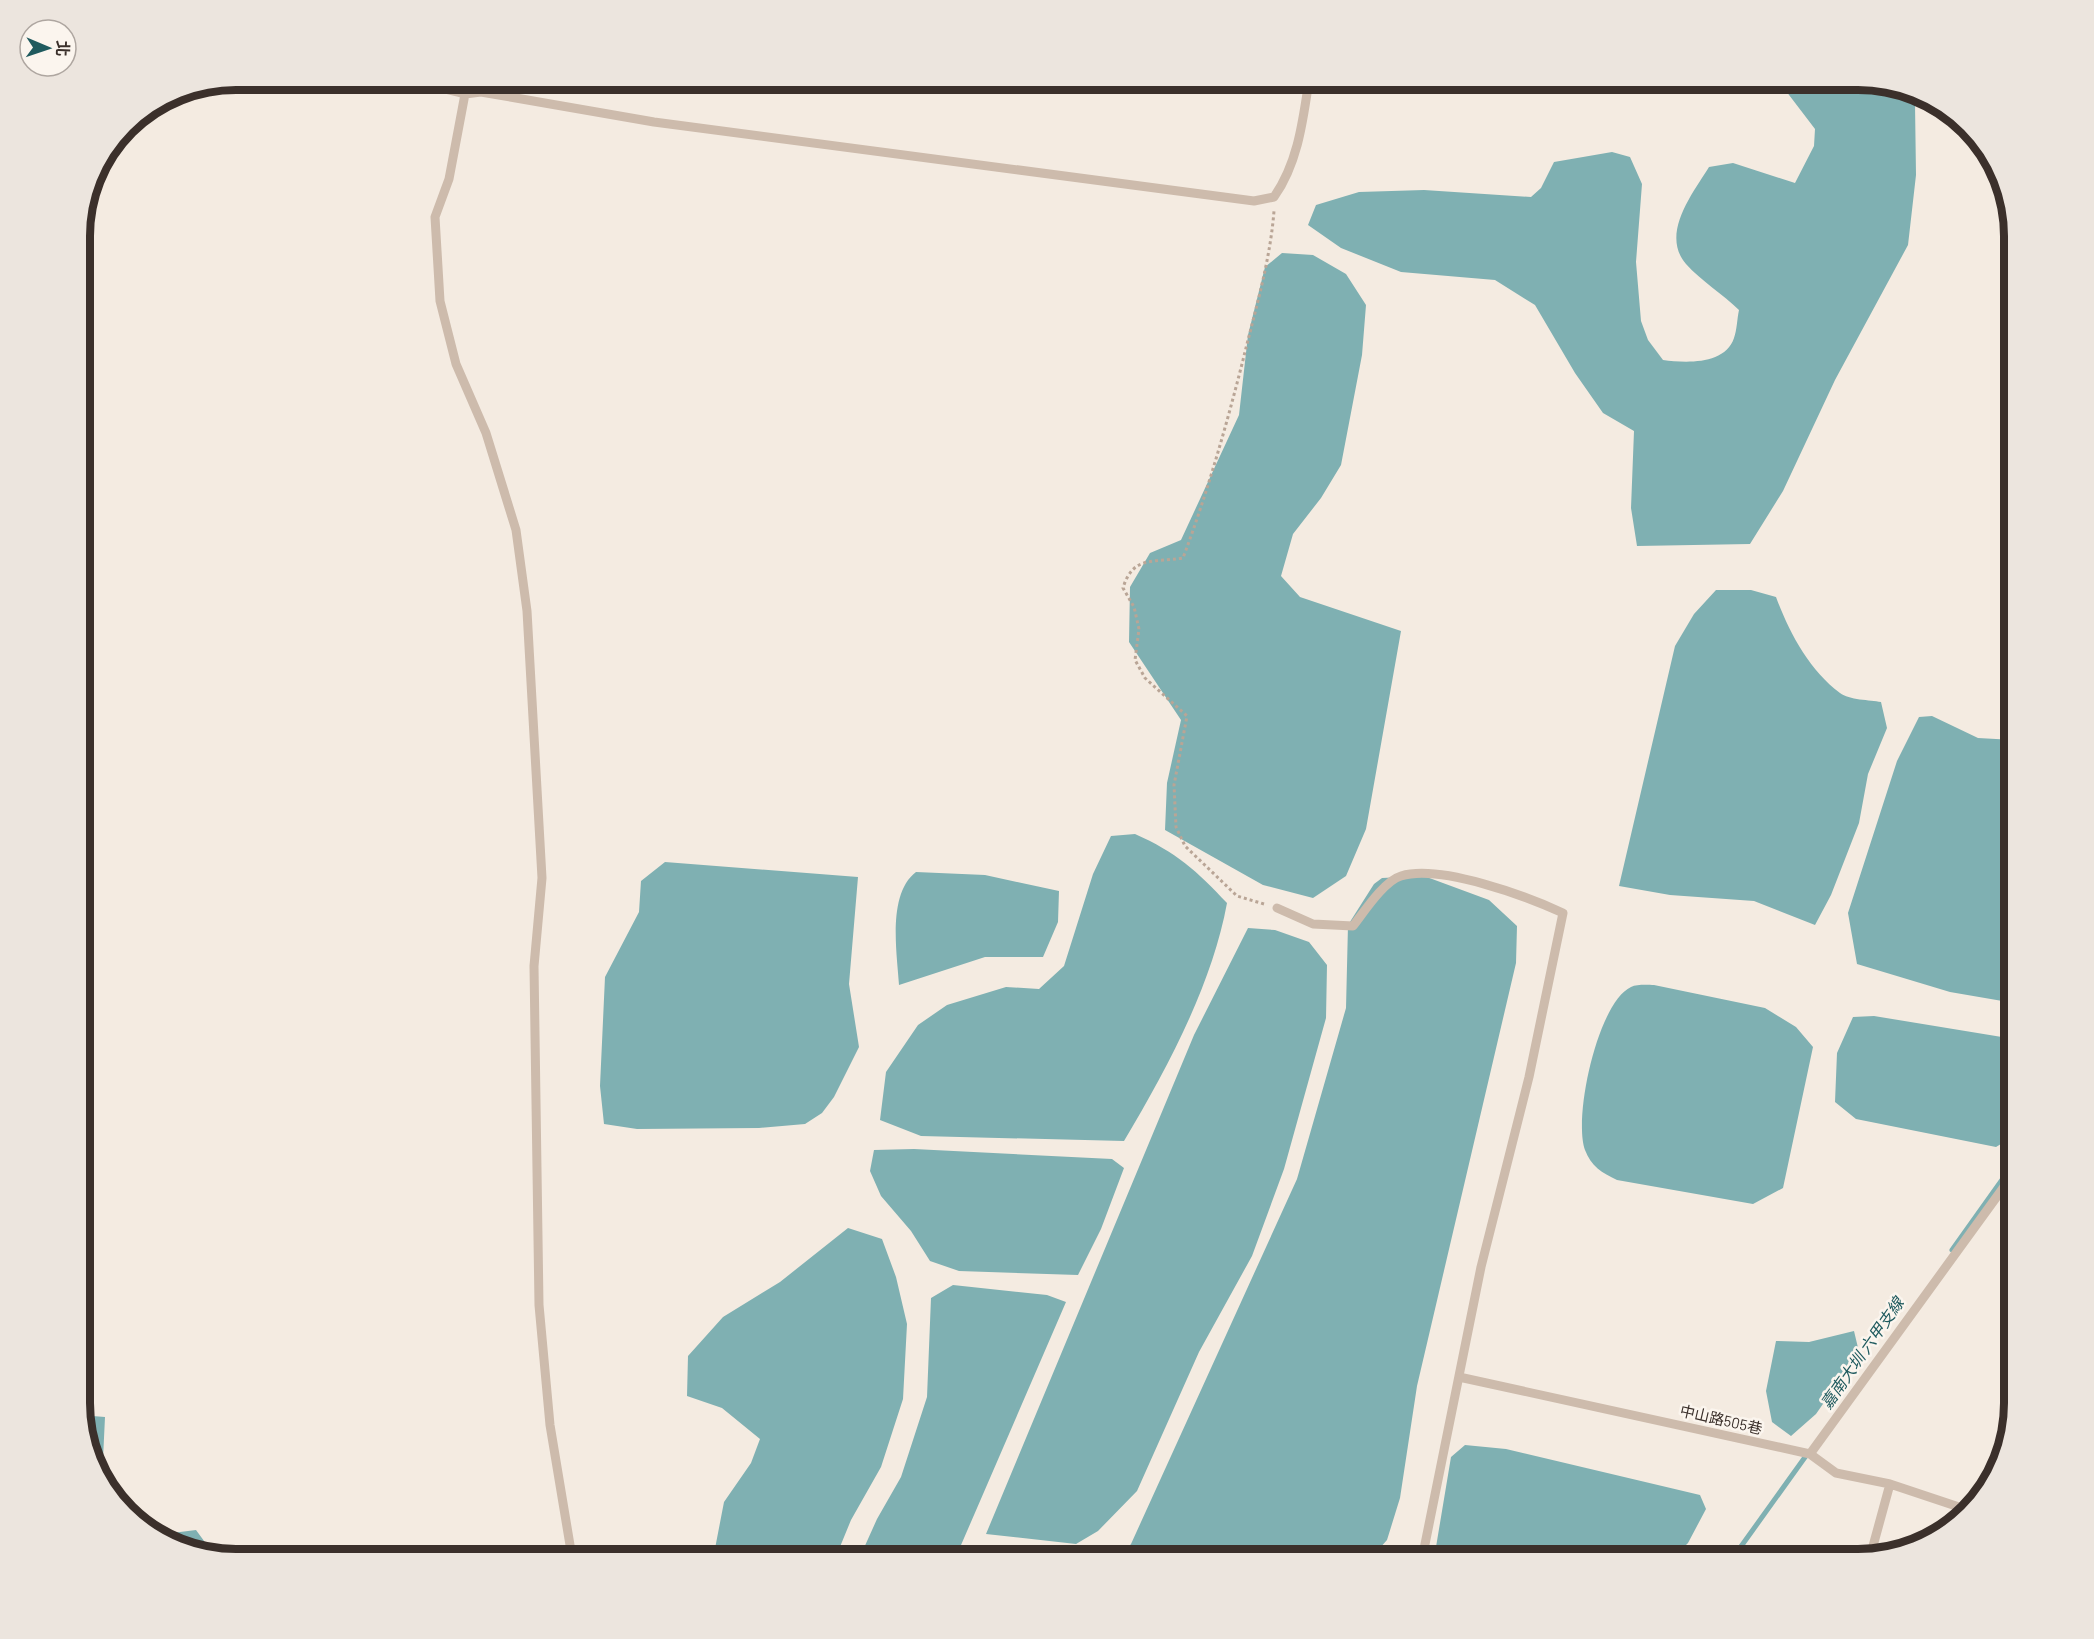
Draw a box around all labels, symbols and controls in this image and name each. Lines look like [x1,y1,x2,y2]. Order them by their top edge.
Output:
north arrow [18,18,78,78]
text: 北 [54,40,73,57]
water label: 嘉南大圳 六甲支線 [1816,1292,1908,1412]
street label: 中山路505巷 [1678,1401,1764,1437]

